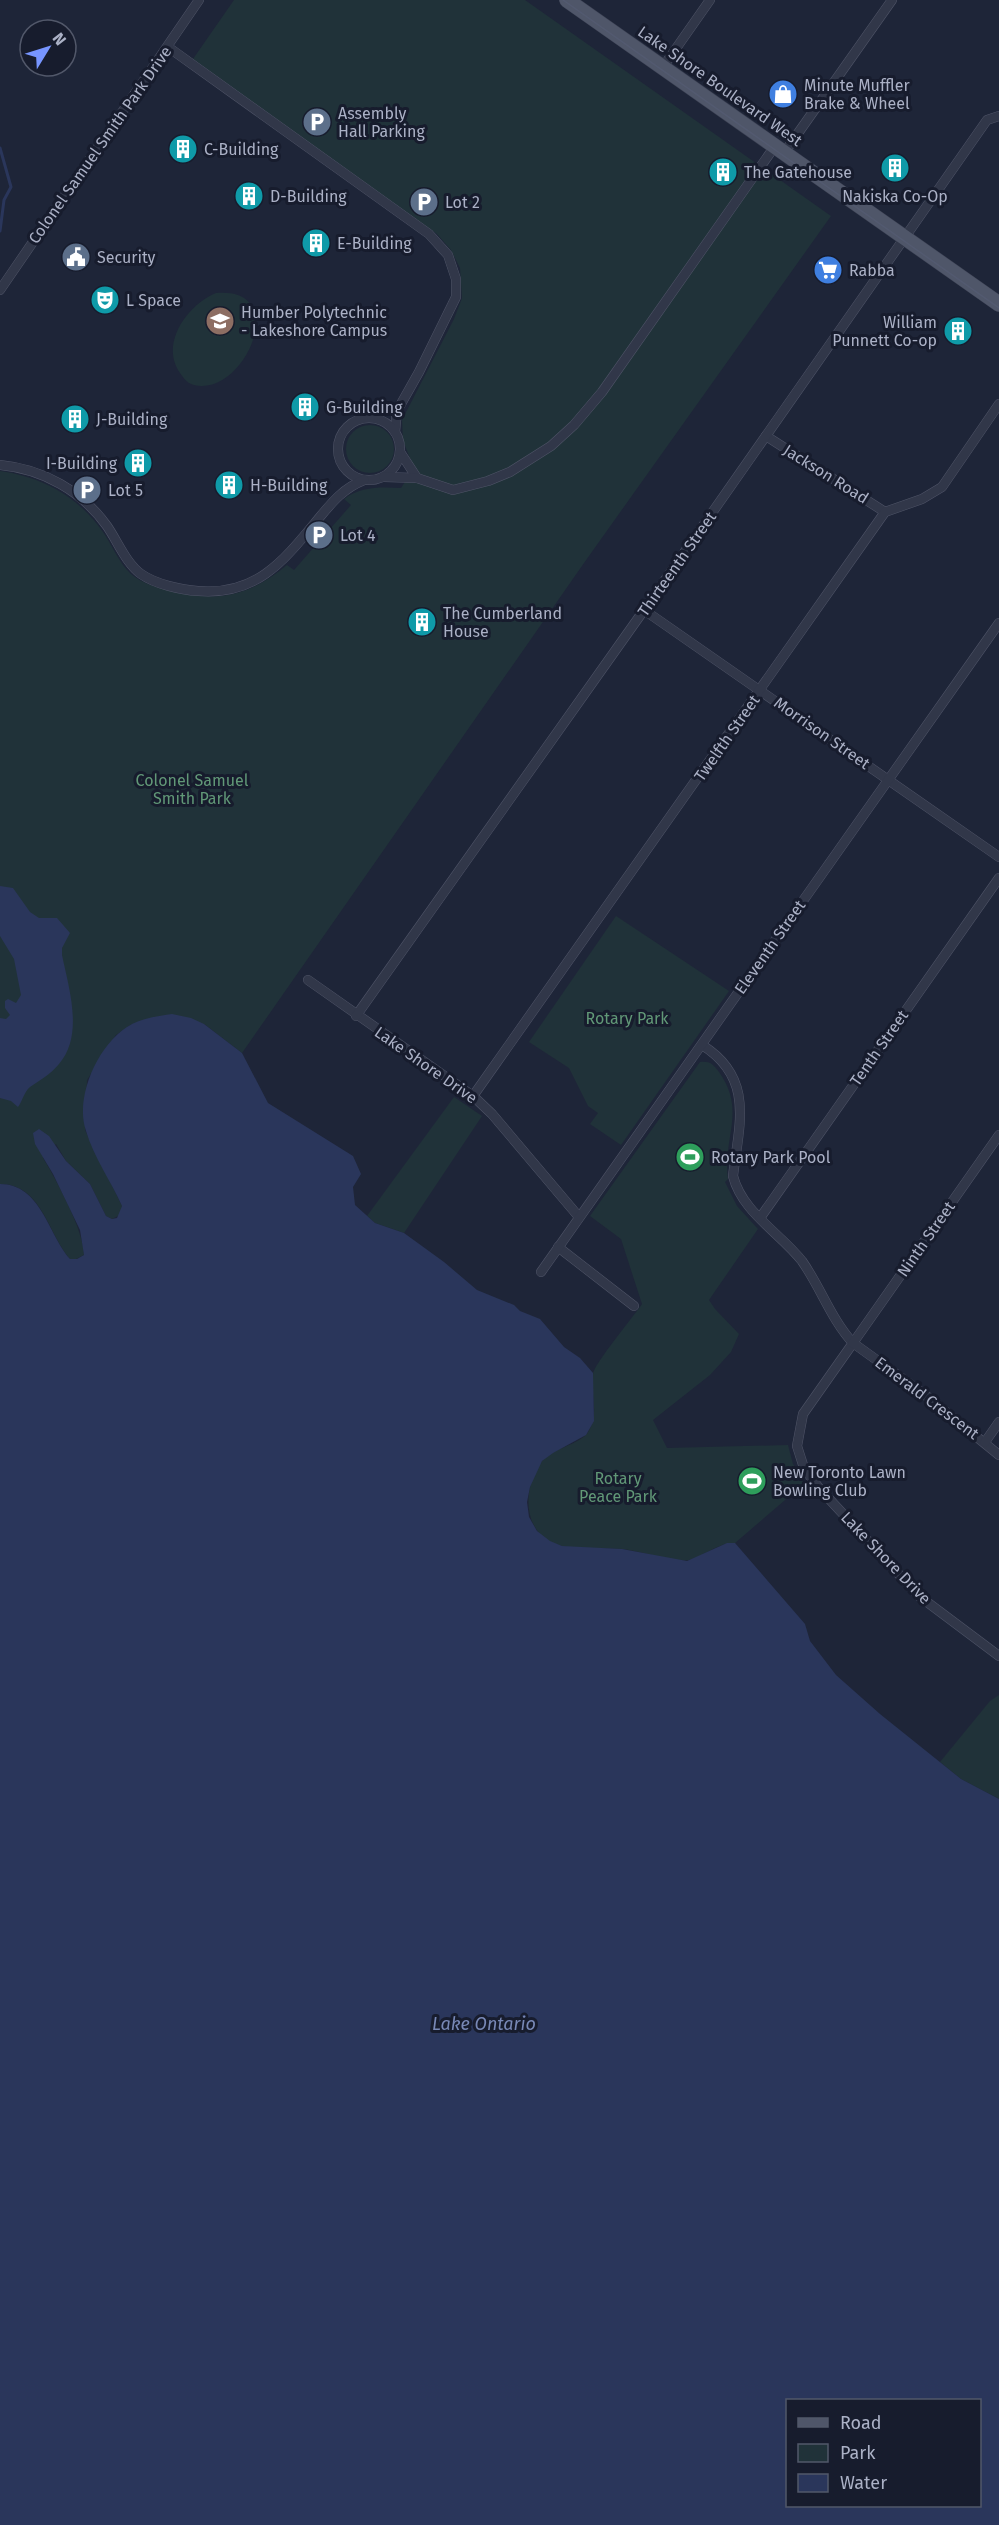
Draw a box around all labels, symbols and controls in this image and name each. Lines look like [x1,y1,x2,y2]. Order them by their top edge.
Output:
north arrow [18,18,78,78]
street label: Lake Shore Boulevard West [634,22,806,150]
text: N [49,29,70,49]
street label: Colonel Samuel Smith Park Drive [24,43,176,247]
place label: Minute Muffler Brake & Wheel [804,76,910,113]
shop icon: Minute Muffler Brake & Wheel [767,78,799,110]
place label: Assembly Hall Parking [338,104,425,141]
parking icon: Assembly Hall Parking [301,106,333,138]
building icon: C-Building [167,133,199,165]
place label: C-Building [204,140,279,159]
building icon: Nakiska Co-Op [879,152,911,184]
building icon: The Gatehouse [707,156,739,188]
place label: The Gatehouse [744,163,852,182]
building icon: D-Building [233,180,265,212]
parking icon: Lot 2 [408,186,440,218]
place label: D-Building [270,187,347,206]
place label: Nakiska Co-Op [842,187,948,206]
place label: Lot 2 [445,193,480,212]
building icon: E-Building [300,227,332,259]
place label: E-Building [337,234,412,253]
public building icon: Security [60,241,92,273]
place label: Security [97,248,156,267]
supermarket icon: Rabba [812,254,844,286]
place label: Rabba [849,261,895,280]
theatre icon: L Space [89,284,121,316]
place label: L Space [126,291,181,310]
place label: Humber Polytechnic - Lakeshore Campus [241,303,387,340]
school or university icon: Humber Polytechnic - Lakeshore Campus [204,305,236,337]
place label: William Punnett Co-op [832,313,937,350]
building icon: William Punnett Co-op [942,315,974,347]
building icon: G-Building [289,391,321,423]
place label: G-Building [326,398,403,417]
building icon: J-Building [59,403,91,435]
place label: J-Building [96,410,168,429]
street label: Jackson Road [780,440,872,508]
building icon: I-Building [122,447,154,479]
place label: I-Building [46,454,118,473]
building icon: H-Building [213,469,245,501]
parking icon: Lot 5 [71,474,103,506]
place label: H-Building [250,476,328,495]
place label: Lot 5 [108,481,143,500]
street label: Thirteenth Street [634,508,720,620]
parking icon: Lot 4 [303,519,335,551]
place label: Lot 4 [340,526,376,545]
place label: The Cumberland House [443,604,562,641]
building icon: The Cumberland House [406,606,438,638]
street label: Twelfth Street [690,691,764,785]
street label: Morrison Street [770,693,874,773]
park label: Colonel Samuel Smith Park [136,771,249,808]
street label: Eleventh Street [731,896,810,998]
street label: Tenth Street [846,1006,912,1090]
park label: Rotary Park [586,1009,669,1028]
street label: Lake Shore Drive [371,1022,481,1108]
sports icon: Rotary Park Pool [674,1141,706,1173]
place label: Rotary Park Pool [711,1148,831,1167]
street label: Ninth Street [893,1197,959,1280]
street label: Emerald Crescent [871,1353,983,1443]
place label: New Toronto Lawn Bowling Club [773,1463,906,1500]
sports icon: New Toronto Lawn Bowling Club [736,1465,768,1497]
park label: Rotary Peace Park [579,1469,658,1506]
street label: Lake Shore Drive [837,1508,935,1608]
water label: Lake Ontario [432,2013,536,2035]
legend [786,2399,981,2507]
text: Road [840,2412,882,2434]
text: Park [840,2442,876,2464]
text: Water [840,2472,887,2494]

